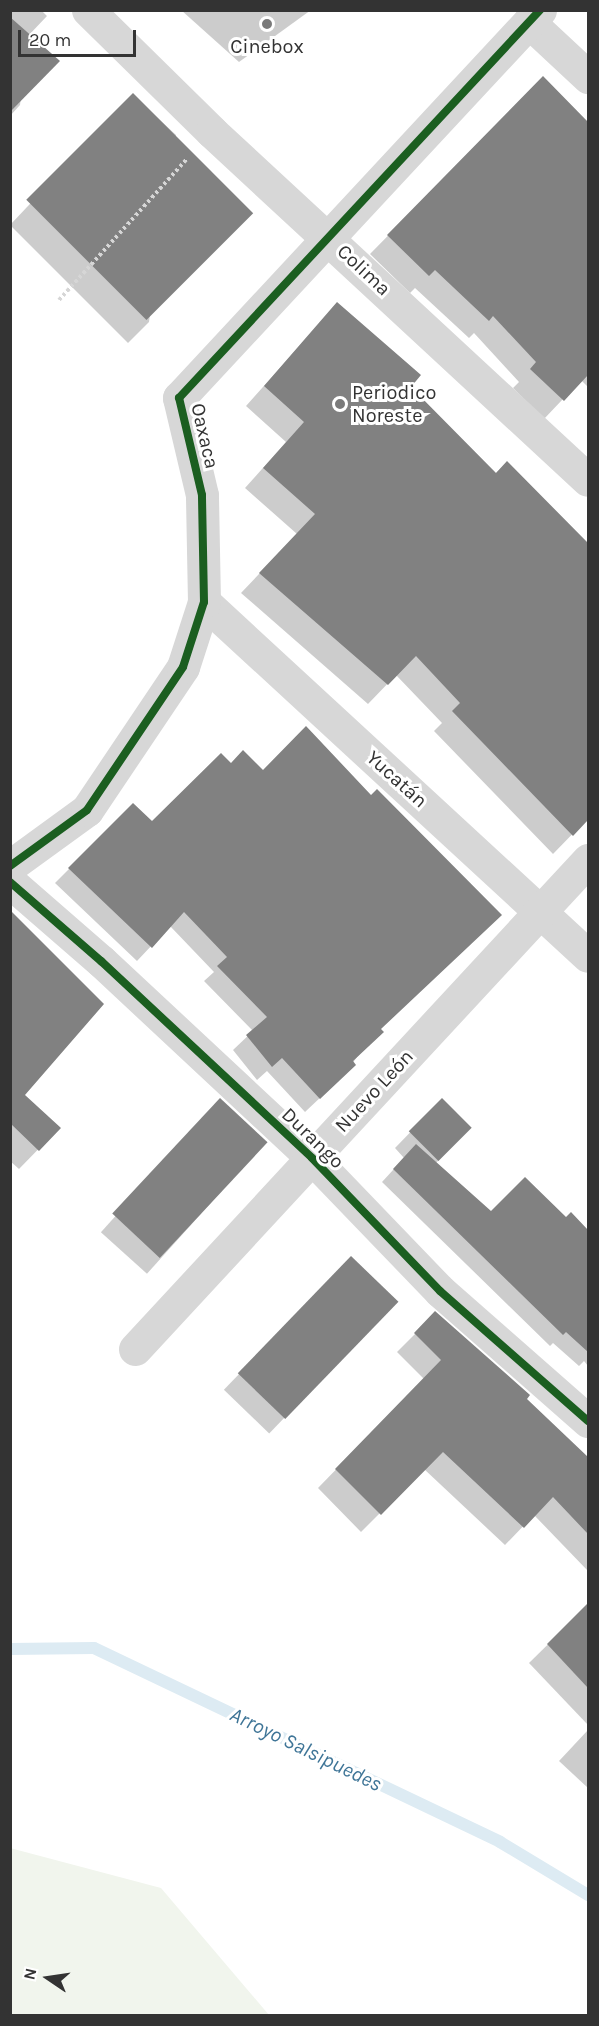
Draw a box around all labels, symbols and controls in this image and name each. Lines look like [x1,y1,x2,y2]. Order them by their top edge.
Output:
marker: Cinebox [260,17,274,31]
scale bar [21,18,140,56]
text: 20 m [29,29,71,51]
place label: Cinebox [230,34,304,58]
street label: Colima [332,239,396,301]
place label: Periodico Noreste [352,380,437,427]
marker: Periodico Noreste [333,397,347,411]
street label: Oaxaca [186,401,224,471]
street label: Yucatán [362,745,432,813]
street label: Nuevo León [330,1045,418,1137]
street label: Durango [277,1102,349,1174]
water label: Arroyo Salsipuedes [226,1701,386,1797]
north arrow [18,1948,78,2008]
text: N [19,1966,41,1982]

